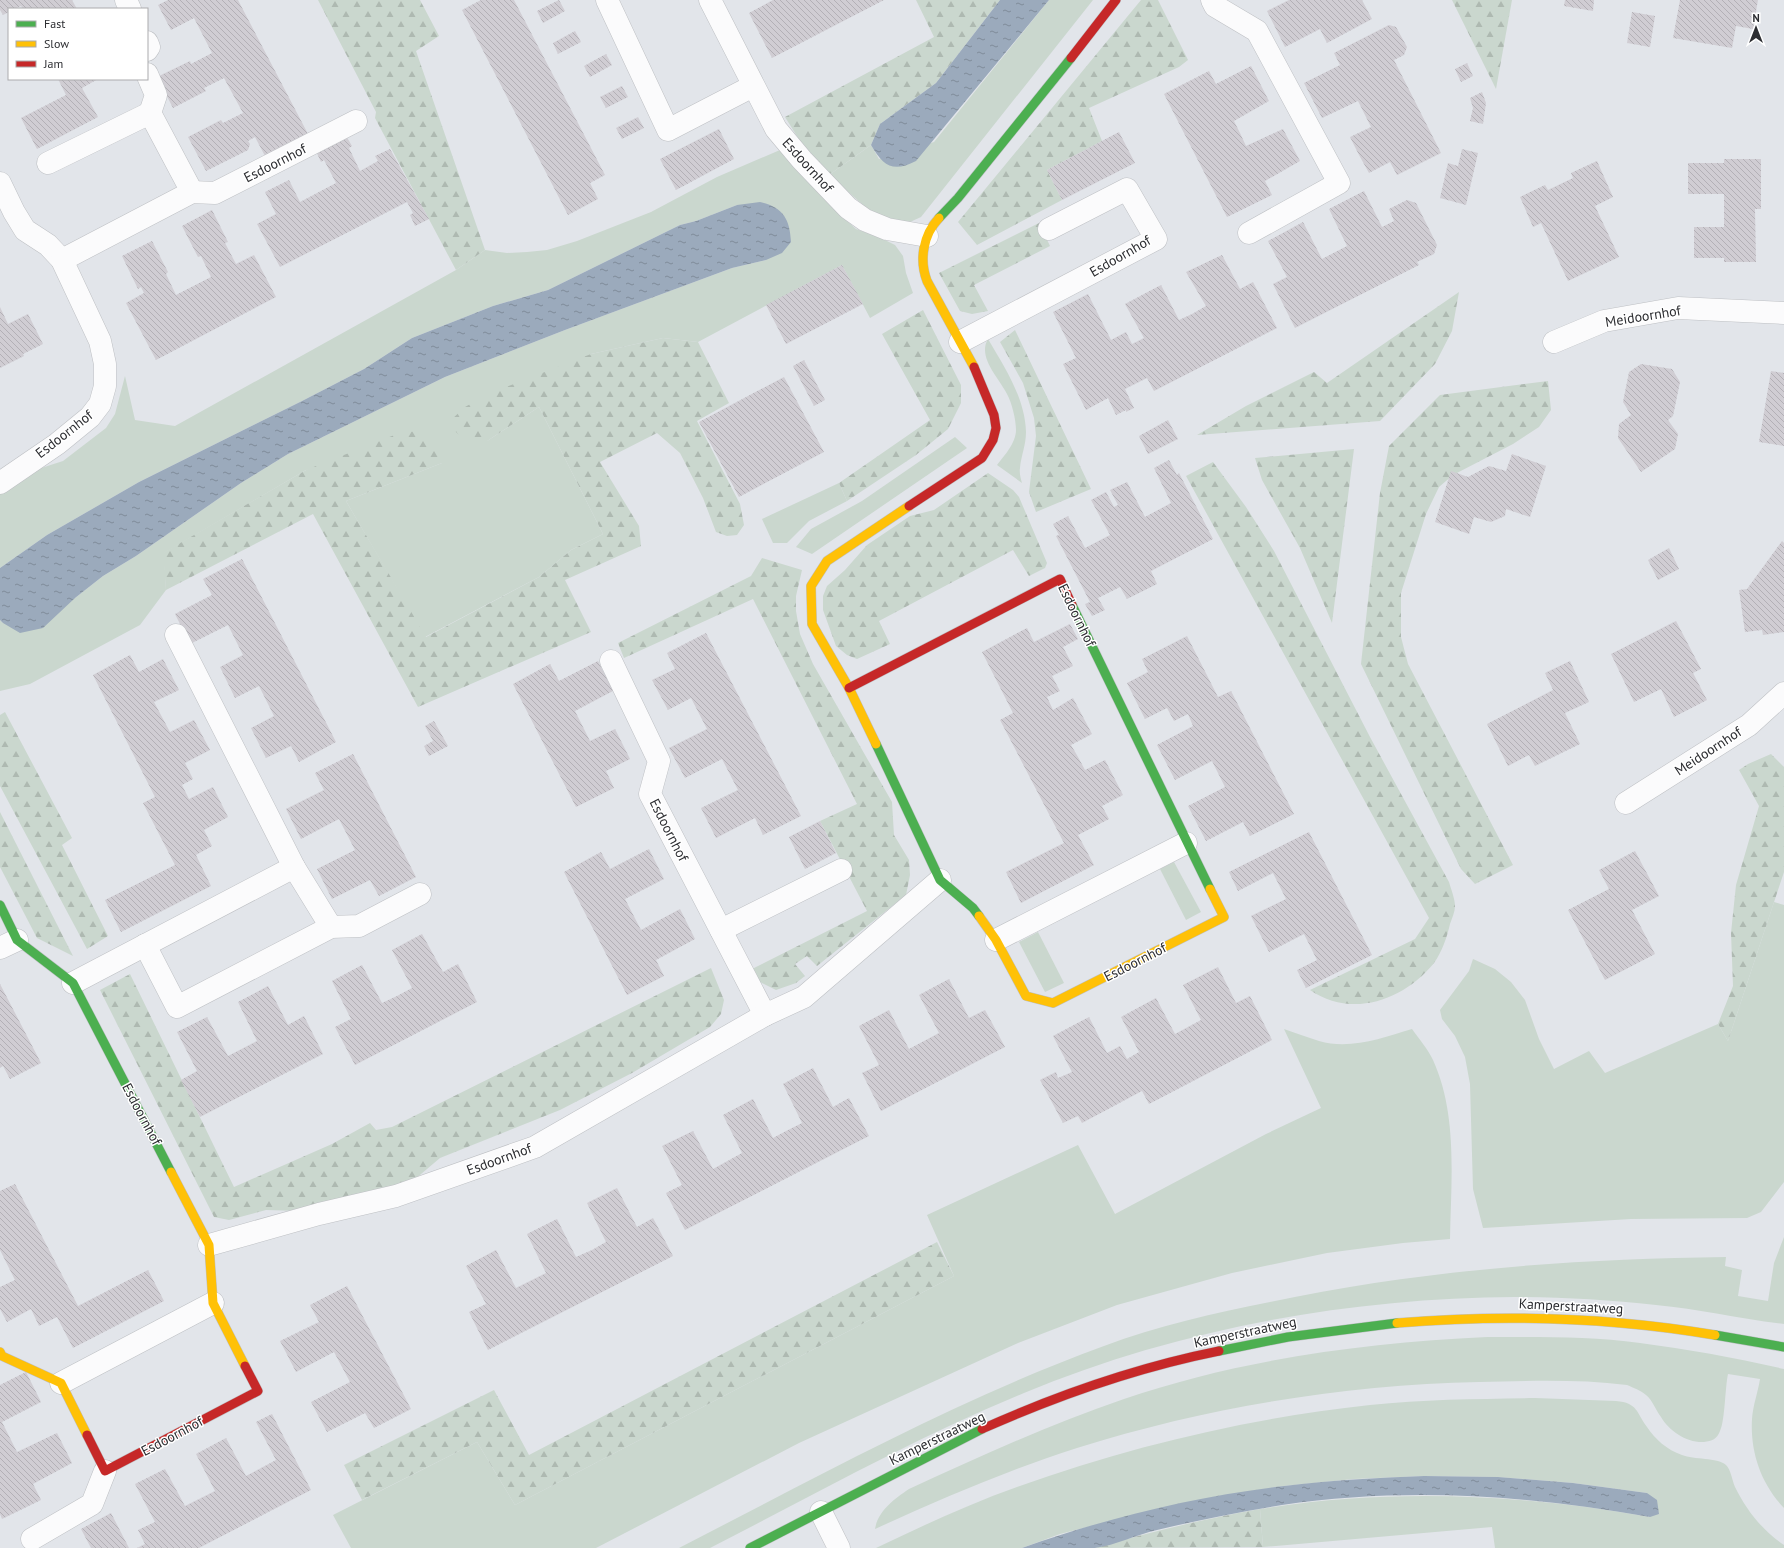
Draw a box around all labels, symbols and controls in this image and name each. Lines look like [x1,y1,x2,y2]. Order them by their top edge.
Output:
legend [8,8,148,80]
north arrow [1736,8,1776,48]
text: N [1752,11,1760,25]
text: Fast [44,16,65,31]
text: Slow [44,36,69,51]
text: Jam [43,56,63,71]
street label: Esdoornhof [779,134,838,197]
street label: Esdoornhof [241,139,310,186]
street label: Esdoornhof [1086,231,1154,281]
street label: Meidoornhof [1604,301,1683,331]
street label: Esdoornhof [32,406,97,462]
street label: Esdoornhof [1054,581,1100,650]
street label: Meidoornhof [1671,722,1745,779]
street label: Esdoornhof [646,796,693,865]
street label: Esdoornhof [1101,938,1170,985]
street label: Esdoornhof [118,1080,166,1149]
street label: Esdoornhof [464,1139,534,1179]
street label: Kamperstraatweg [1518,1294,1624,1318]
street label: Kamperstraatweg [1192,1312,1298,1352]
street label: Kamperstraatweg [886,1407,988,1469]
street label: Esdoornhof [138,1412,207,1460]

